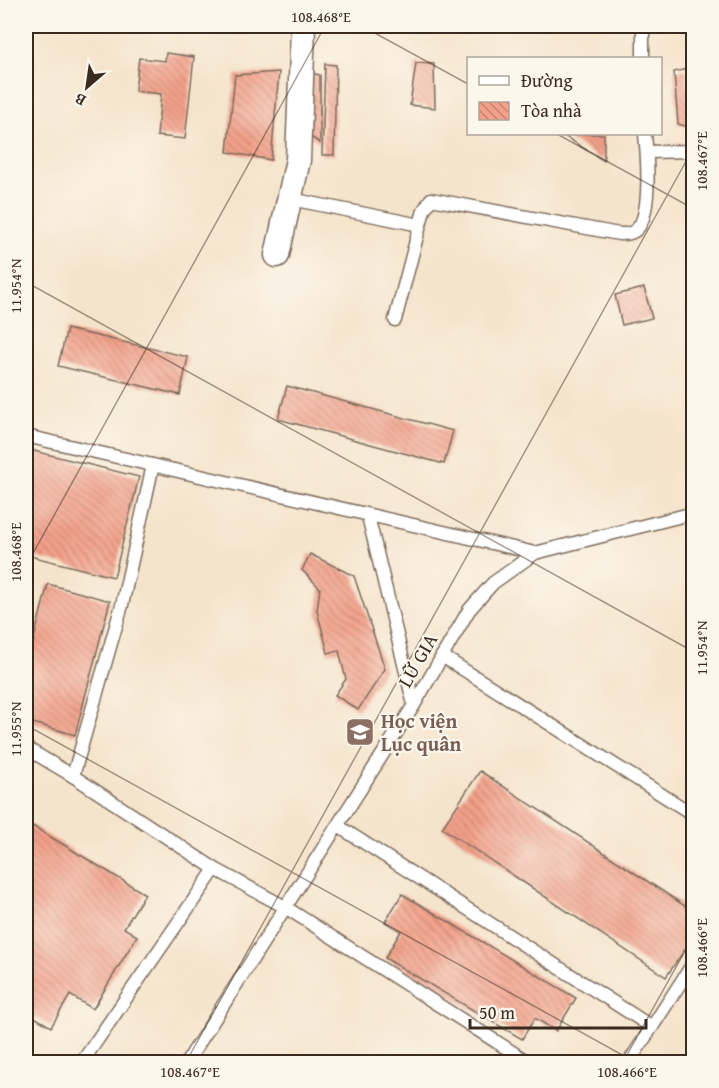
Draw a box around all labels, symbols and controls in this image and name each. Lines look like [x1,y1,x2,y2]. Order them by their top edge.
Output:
text: 108.468°E [291,6,351,27]
north arrow [57,57,117,117]
legend [467,57,662,135]
text: Đường [521,67,572,94]
text: B [69,87,90,113]
text: Tòa nhà [521,97,582,124]
text: 108.467°E [691,131,712,191]
text: 11.954°N [5,258,26,313]
text: 108.468°E [5,522,26,582]
text: 11.954°N [691,620,712,675]
street label: LỮ GIA [390,628,444,692]
text: 11.955°N [5,701,26,756]
place label: Học viện Lục quân [381,706,461,758]
school or university icon: Học viện Lục quân [344,716,376,748]
text: 108.466°E [691,918,712,978]
scale bar [470,992,646,1030]
text: 50 m [479,999,515,1026]
text: 108.467°E [160,1061,220,1082]
text: 108.466°E [597,1061,657,1082]

